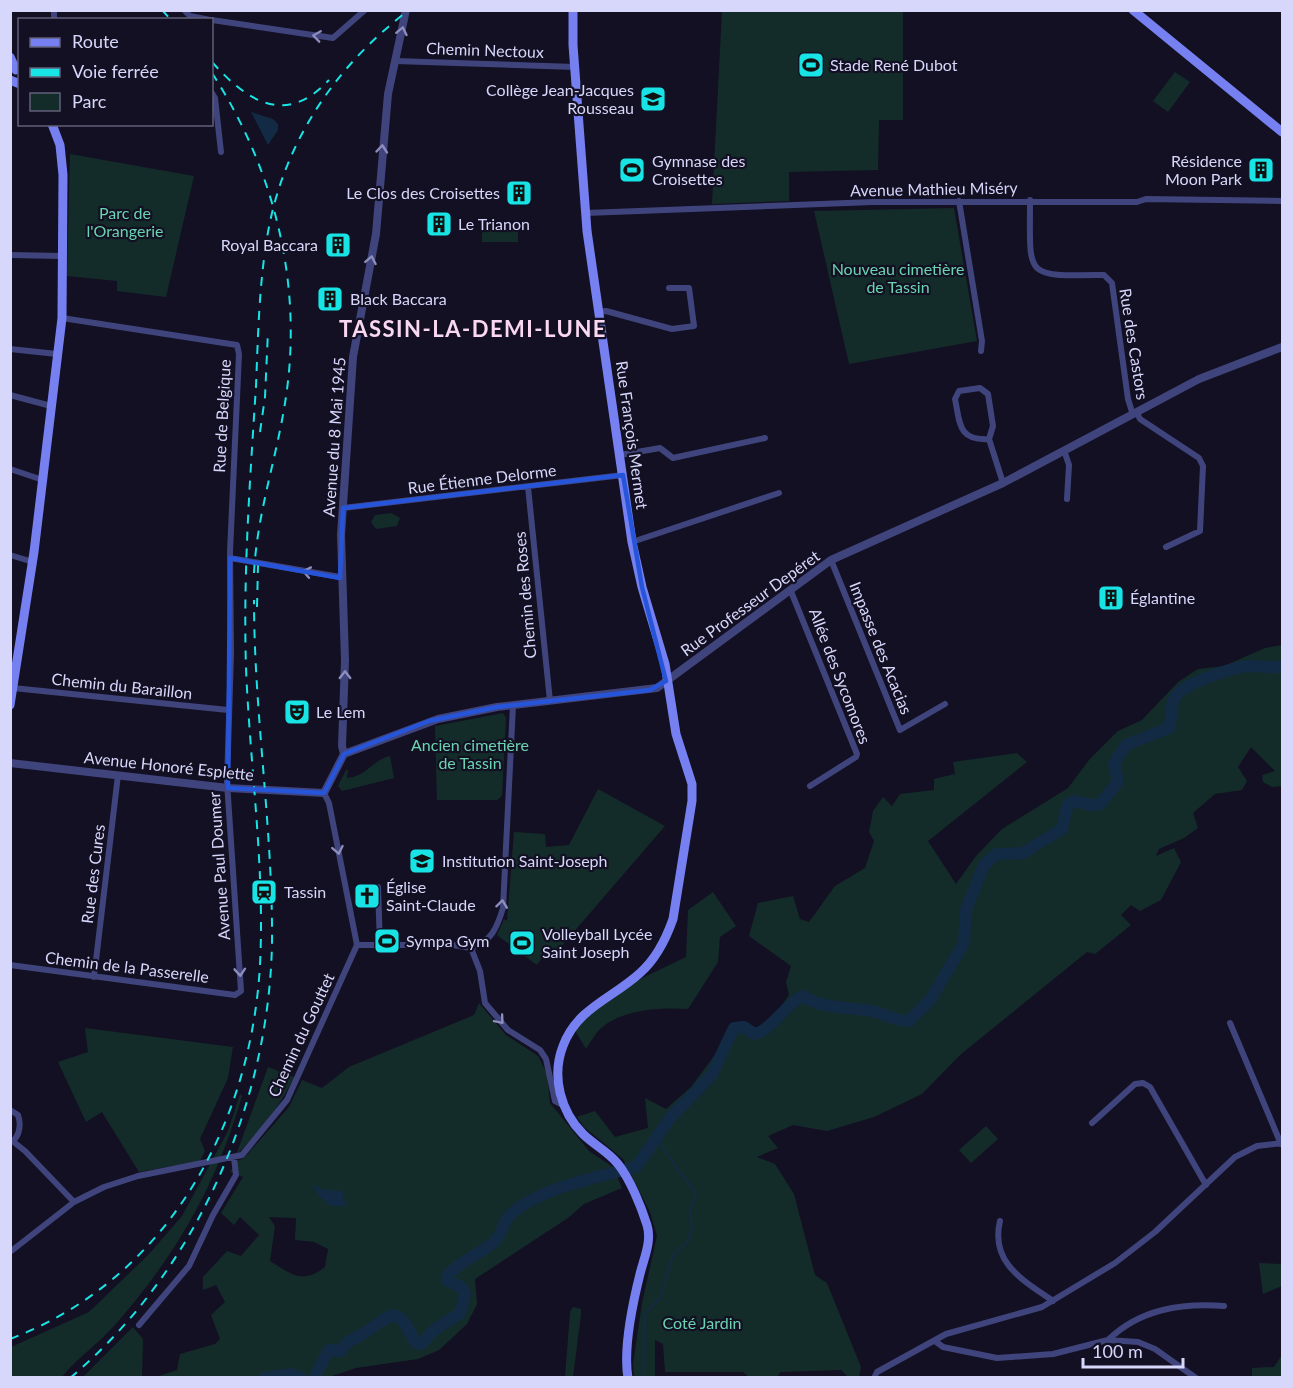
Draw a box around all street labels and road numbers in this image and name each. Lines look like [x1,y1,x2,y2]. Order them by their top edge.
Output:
street label: Chemin Nectoux [426,38,544,61]
street label: Avenue Mathieu Miséry [850,178,1019,199]
street label: Rue des Castors [1116,287,1153,401]
street label: Avenue du 8 Mai 1945 [318,356,349,517]
street label: Rue de Belgique [209,359,234,473]
street label: Rue François Mermet [613,359,652,511]
street label: Rue Étienne Delorme [407,460,557,497]
street label: Chemin des Roses [509,531,540,659]
street label: Rue Professeur Depéret [677,546,823,659]
street label: Impasse des Acacias [846,579,917,717]
street label: Allée des Sycomores [806,605,875,746]
street label: Chemin du Baraillon [51,669,193,702]
street label: Avenue Honoré Esplette [83,747,255,784]
street label: Avenue Paul Doumer [204,791,233,941]
street label: Rue des Cures [77,823,108,925]
street label: Chemin de la Passerelle [44,947,210,986]
street label: Chemin du Gouttet [263,970,338,1100]

